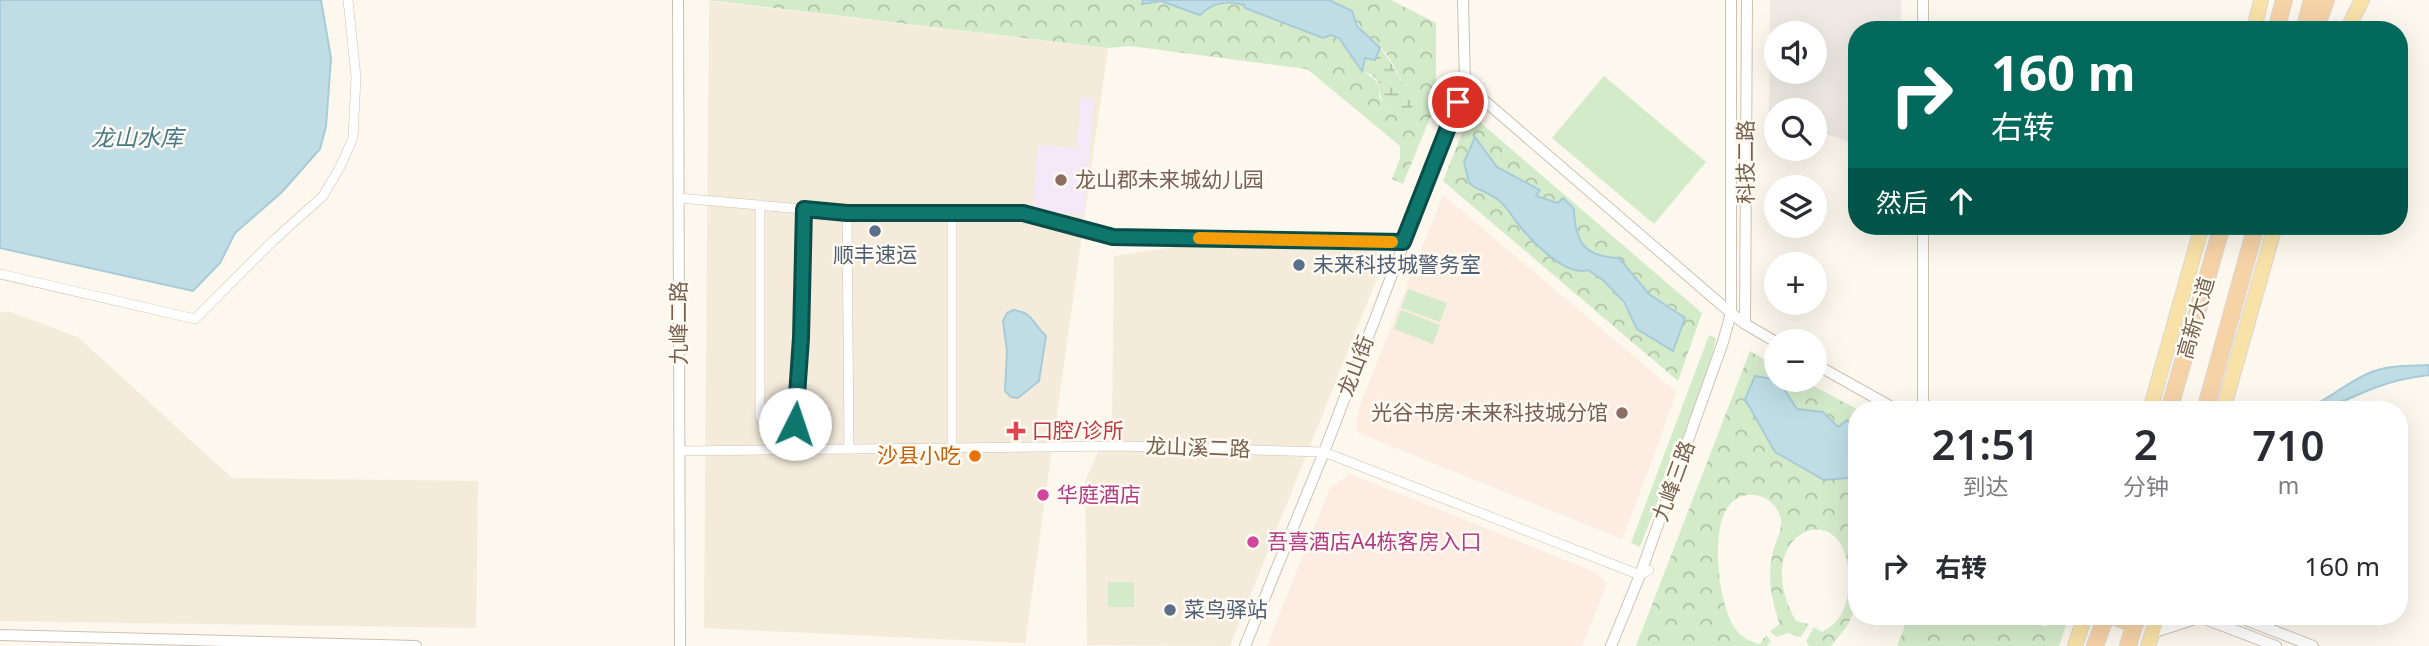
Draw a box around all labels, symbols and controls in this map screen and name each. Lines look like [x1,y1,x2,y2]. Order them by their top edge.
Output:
map controls [1764,21,1827,392]
button: sound [1764,21,1827,84]
text: 160 m [1991,39,2136,105]
icon: right [1876,49,1967,140]
pin [1428,72,1488,132]
icon: arrive [1439,83,1477,121]
button: search [1764,98,1827,161]
text: 右转 [1991,105,2055,148]
street label: 科技二路 [1731,120,1759,204]
water label: 龙山水库 [91,121,187,153]
place label: 龙山郡未来城幼儿园 [1075,165,1264,193]
marker: 龙山郡未来城幼儿园 [1053,172,1069,188]
button: layers [1764,175,1827,238]
icon: ahead [1942,182,1980,220]
text: 然后 [1876,184,1928,220]
marker: 顺丰速运 [867,223,883,239]
place label: 顺丰速运 [833,240,917,268]
place label: 未来科技城警务室 [1313,250,1481,278]
button: + [1764,252,1827,315]
marker: 未来科技城警务室 [1291,257,1307,273]
street label: 高新大道 [2170,273,2220,362]
street label: 九峰二路 [664,281,692,365]
button: − [1764,329,1827,392]
street label: 龙山街 [1331,331,1379,400]
position arrow [758,387,832,461]
place label: 光谷书房·未来科技城分馆 [1371,398,1608,426]
marker: 光谷书房·未来科技城分馆 [1614,405,1630,421]
text: 21:51 [1932,415,2039,472]
text: 2 [2134,415,2158,472]
place label: 口腔/诊所 [1032,416,1124,444]
text: 710 [2252,416,2324,473]
marker: 口腔/诊所 [1006,421,1026,441]
street label: 龙山溪二路 [1145,431,1251,463]
street label: 九峰三路 [1646,436,1701,525]
place label: 沙县小吃 [877,441,961,469]
marker: 沙县小吃 [967,448,983,464]
text: m [2278,469,2299,501]
text: 到达 [1962,470,2008,502]
text: 分钟 [2123,470,2169,502]
place label: 华庭酒店 [1057,480,1141,508]
marker: 华庭酒店 [1035,487,1051,503]
place label: 吾喜酒店A4栋客房入口 [1267,527,1481,555]
marker: 吾喜酒店A4栋客房入口 [1245,534,1261,550]
icon: right [1876,547,1914,585]
text: 160 m [2304,548,2380,584]
text: 右转 [1935,549,1987,585]
place label: 菜鸟驿站 [1184,595,1268,623]
marker: 菜鸟驿站 [1162,602,1178,618]

